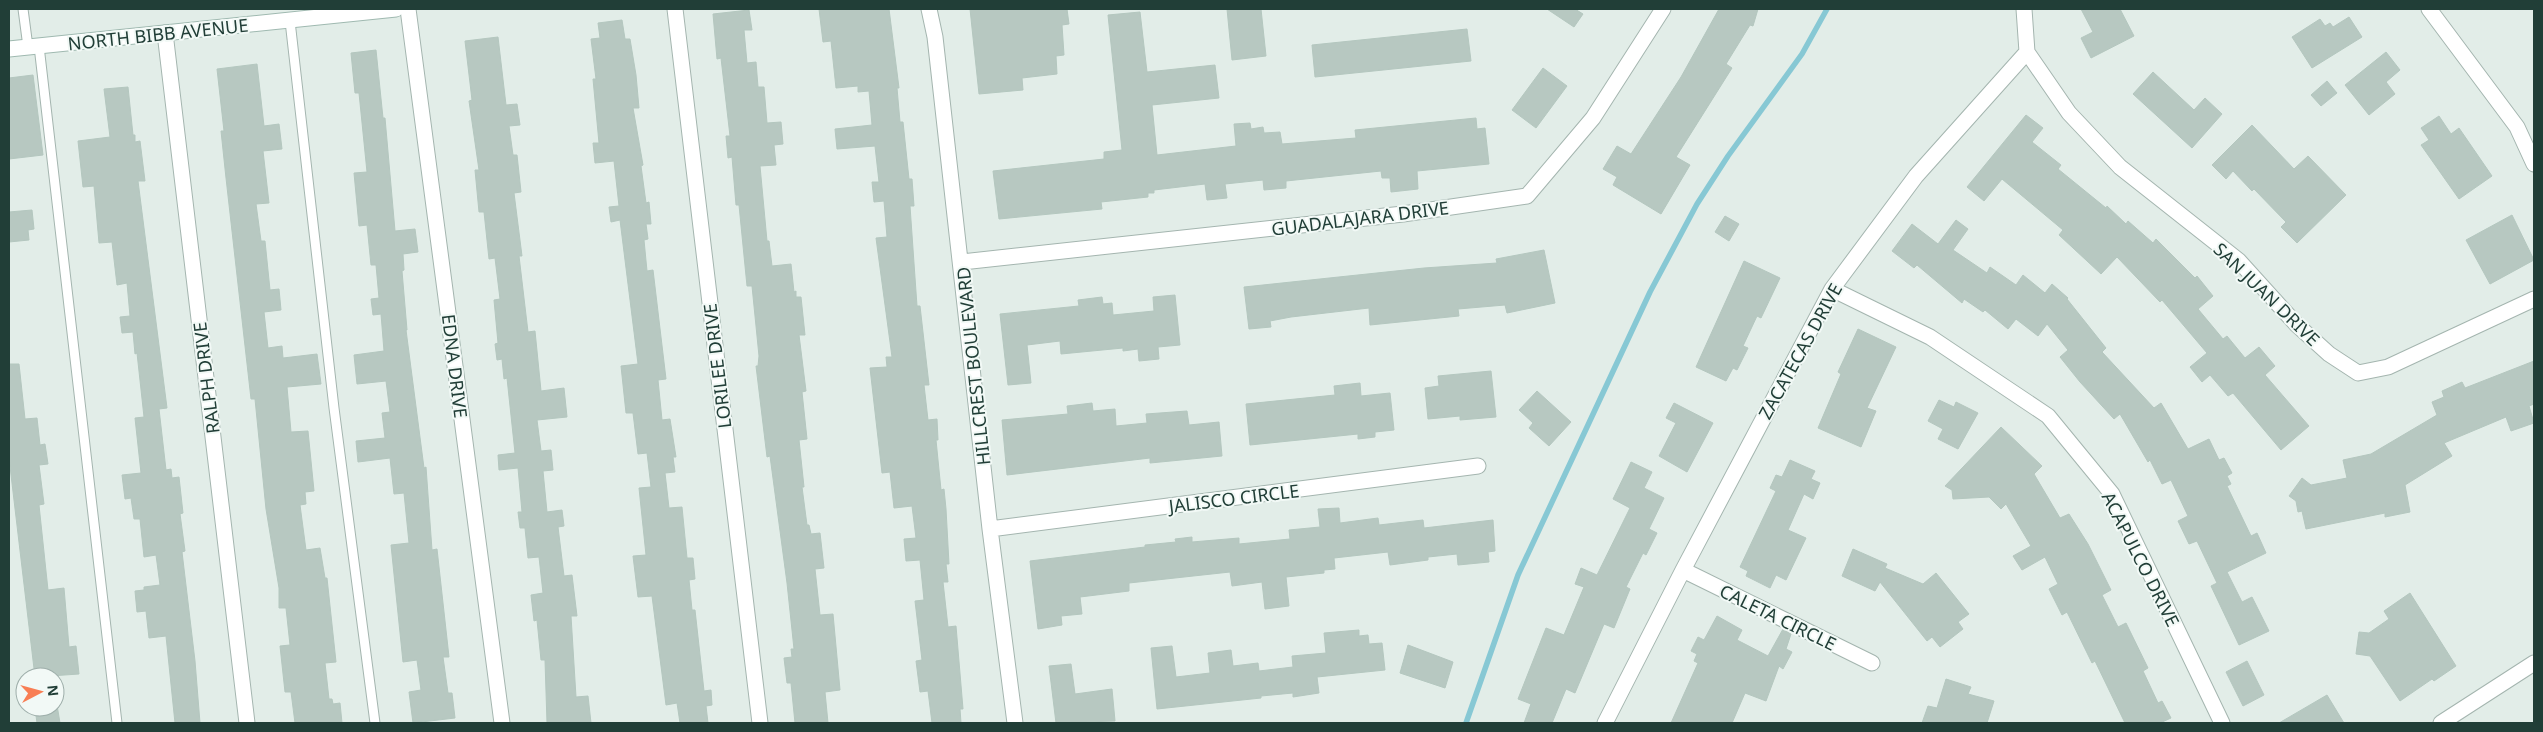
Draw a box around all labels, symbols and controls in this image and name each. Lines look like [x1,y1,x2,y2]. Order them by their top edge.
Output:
street label: NORTH BIBB AVENUE [67,13,249,55]
street label: GUADALAJARA DRIVE [1270,195,1450,241]
street label: SAN JUAN DRIVE [2209,237,2325,351]
street label: HILLCREST BOULEVARD [951,266,995,466]
street label: ZACATECAS DRIVE [1753,279,1847,423]
street label: LORILEE DRIVE [697,302,737,430]
street label: EDNA DRIVE [437,313,473,419]
street label: RALPH DRIVE [187,321,225,435]
street label: JALISCO CIRCLE [1166,478,1301,518]
street label: ACAPULCO DRIVE [2097,488,2185,630]
street label: CALETA CIRCLE [1716,578,1840,656]
north arrow [15,667,65,717]
text: N [43,684,63,697]

